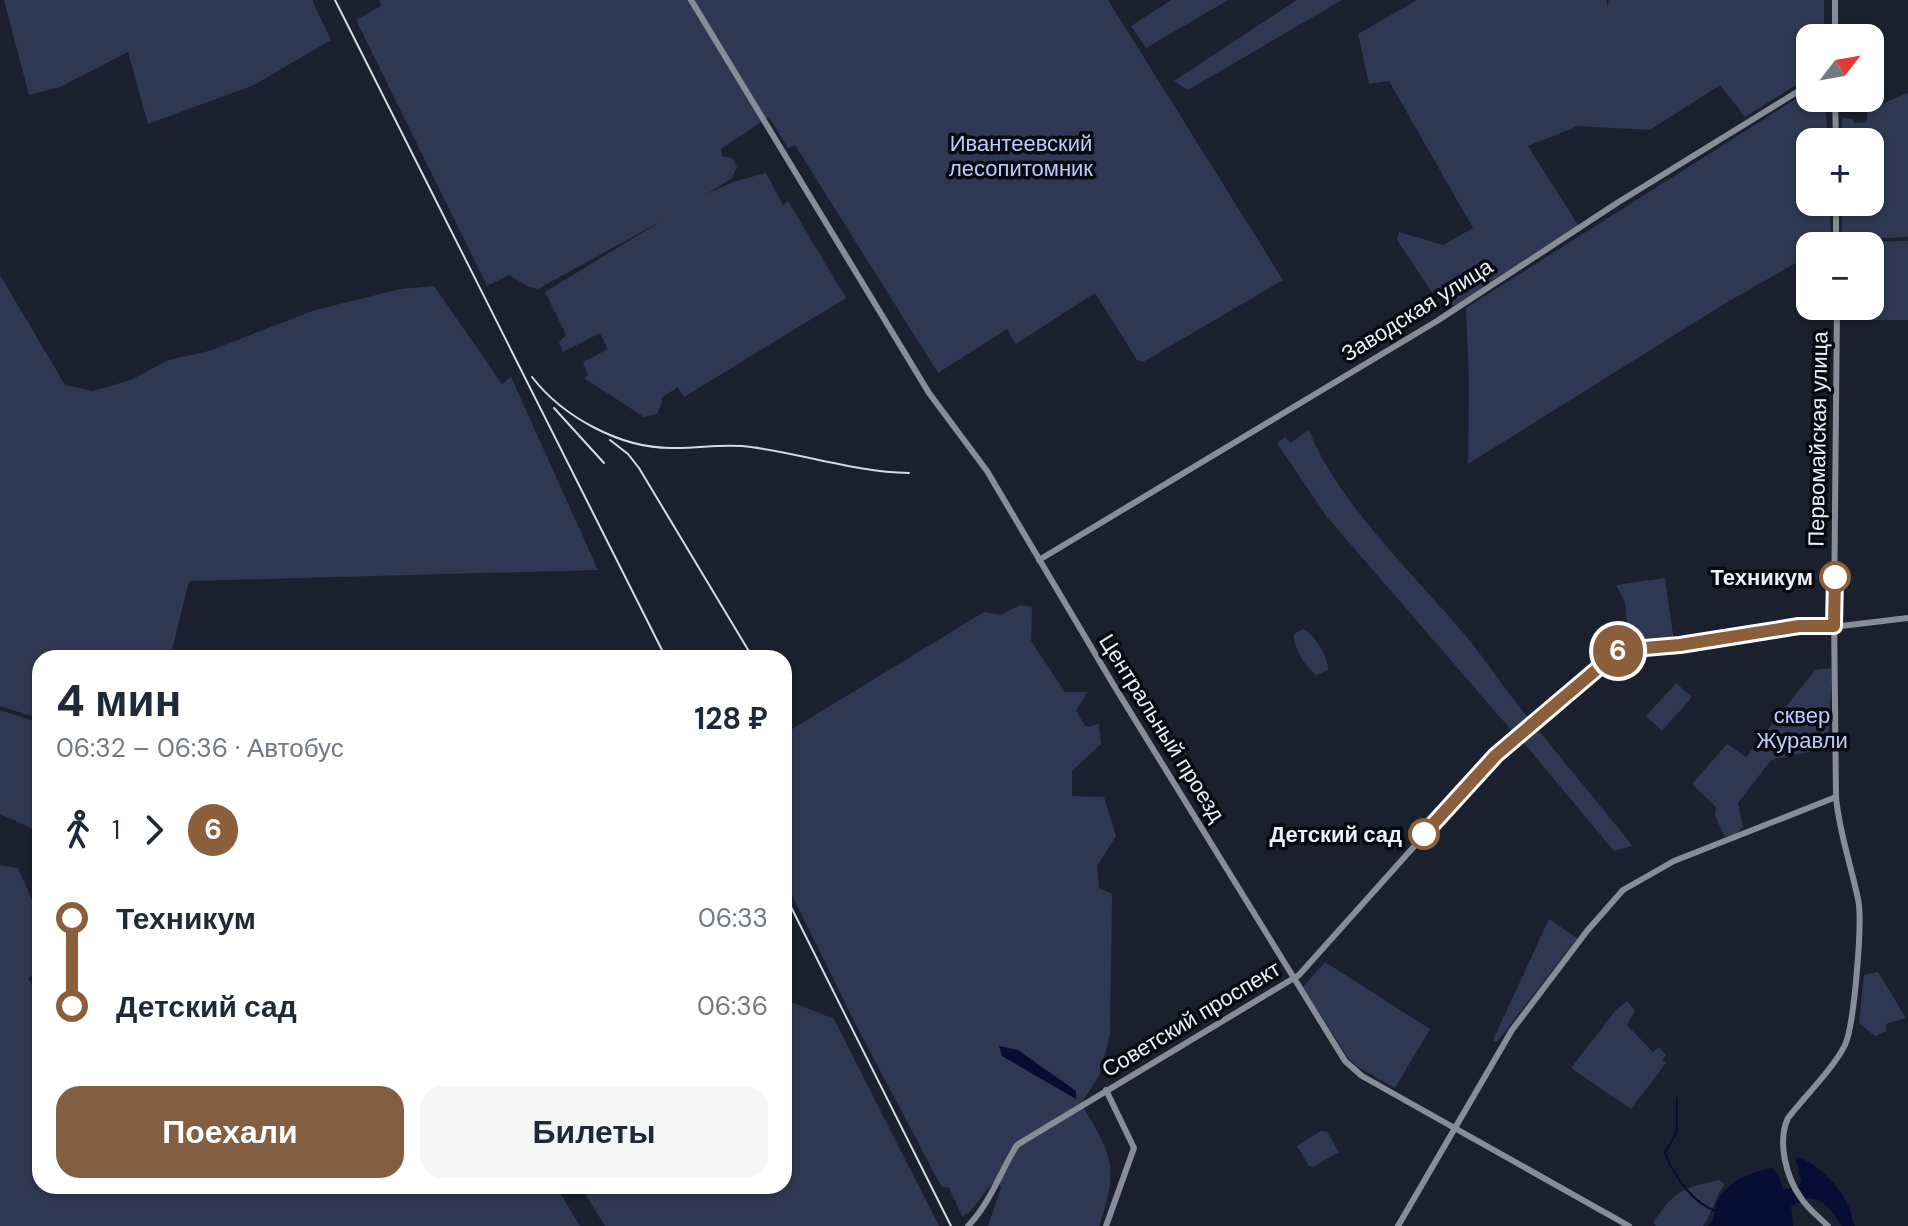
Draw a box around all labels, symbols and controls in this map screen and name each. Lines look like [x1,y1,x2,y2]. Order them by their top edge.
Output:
north arrow [1796,24,1884,112]
map controls [1796,24,1884,320]
button: + [1796,128,1884,216]
park label: Ивантеевский лесопитомник [949,129,1093,183]
button: − [1796,232,1884,320]
street label: Заводская улица [1336,251,1499,368]
street label: Первомайская улица [1802,330,1834,547]
marker: Техникум [1820,562,1850,592]
place label: Техникум [1710,563,1813,592]
line badge: 6 [1592,625,1644,677]
street label: Центральный проезд [1092,629,1232,827]
text: 6 [1609,632,1627,669]
text: 4 мин [56,672,181,730]
text: 128 ₽ [694,699,768,738]
park label: сквер Журавли [1756,701,1848,755]
text: 06:32 – 06:36 · Автобус [56,731,344,765]
icon: walk [56,808,100,852]
icon: forward [132,808,176,852]
text: 6 [204,811,222,848]
text: 1 [112,813,120,847]
marker: Детский сад [1409,819,1439,849]
place label: Детский сад [1269,820,1402,849]
text: Техникум [116,899,256,938]
text: 06:33 [698,901,768,935]
street label: Советский проспект [1096,954,1286,1084]
text: Детский сад [116,987,297,1026]
text: 06:36 [697,989,768,1023]
button: Поехали [56,1086,404,1178]
button: Билеты [420,1086,768,1178]

